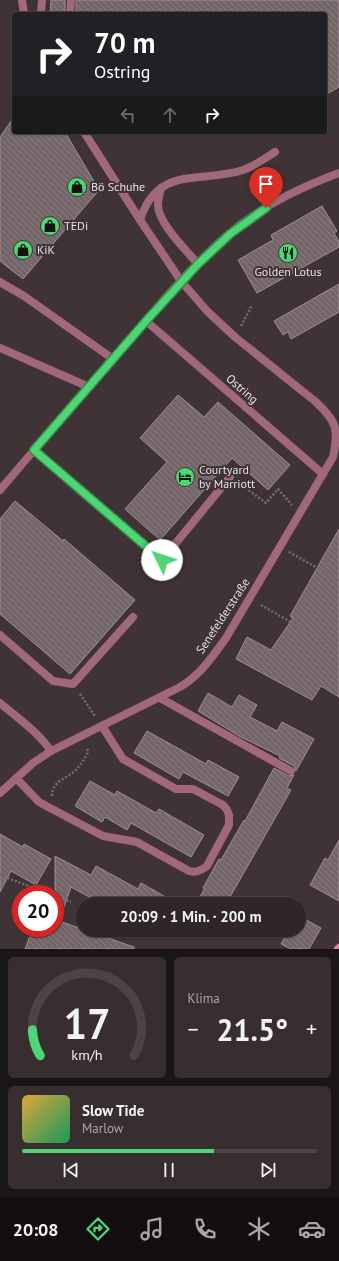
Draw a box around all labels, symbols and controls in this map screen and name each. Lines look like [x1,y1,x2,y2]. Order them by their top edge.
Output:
text: 70 m [94,24,155,61]
icon: right [28,28,80,80]
text: Ostring [94,60,150,83]
icon: left [117,104,139,126]
icon: ahead [159,104,181,126]
icon: right [201,104,223,126]
pin [249,167,283,208]
icon: arrive [255,173,277,195]
shop icon: Bö Schuhe [66,176,88,198]
place label: Bö Schuhe [91,179,145,194]
shop icon: TEDi [39,215,61,237]
place label: TEDi [64,218,88,233]
shop icon: KiK [12,239,34,261]
place label: KiK [37,242,55,257]
restaurant icon: Golden Lotus [277,242,299,264]
place label: Golden Lotus [254,264,322,279]
street label: Ostring [223,371,261,407]
place label: Courtyard by Marriott [199,462,255,491]
hotel icon: Courtyard by Marriott [174,466,196,488]
position arrow [141,539,183,581]
street label: Senefelderstraße [192,575,253,656]
speed limit sign: 20 [12,885,64,937]
text: 20:09 · 1 Min. · 200 m [120,907,262,926]
text: Klima [188,990,220,1007]
text: 17 [63,996,110,1049]
text: 21.5° [216,1010,288,1049]
text: − [188,1015,199,1043]
text: + [306,1015,317,1043]
text: km/h [71,1044,102,1063]
text: Slow Tide [82,1101,144,1120]
text: Marlow [82,1120,123,1137]
icon: previous [60,1159,82,1181]
icon: pause [158,1159,180,1181]
icon: next [257,1159,279,1181]
icon: directions [84,1215,112,1243]
icon: music [138,1215,166,1243]
icon: phone [191,1215,219,1243]
icon: climate [245,1215,273,1243]
icon: car [298,1215,326,1243]
text: 20:08 [13,1218,58,1241]

